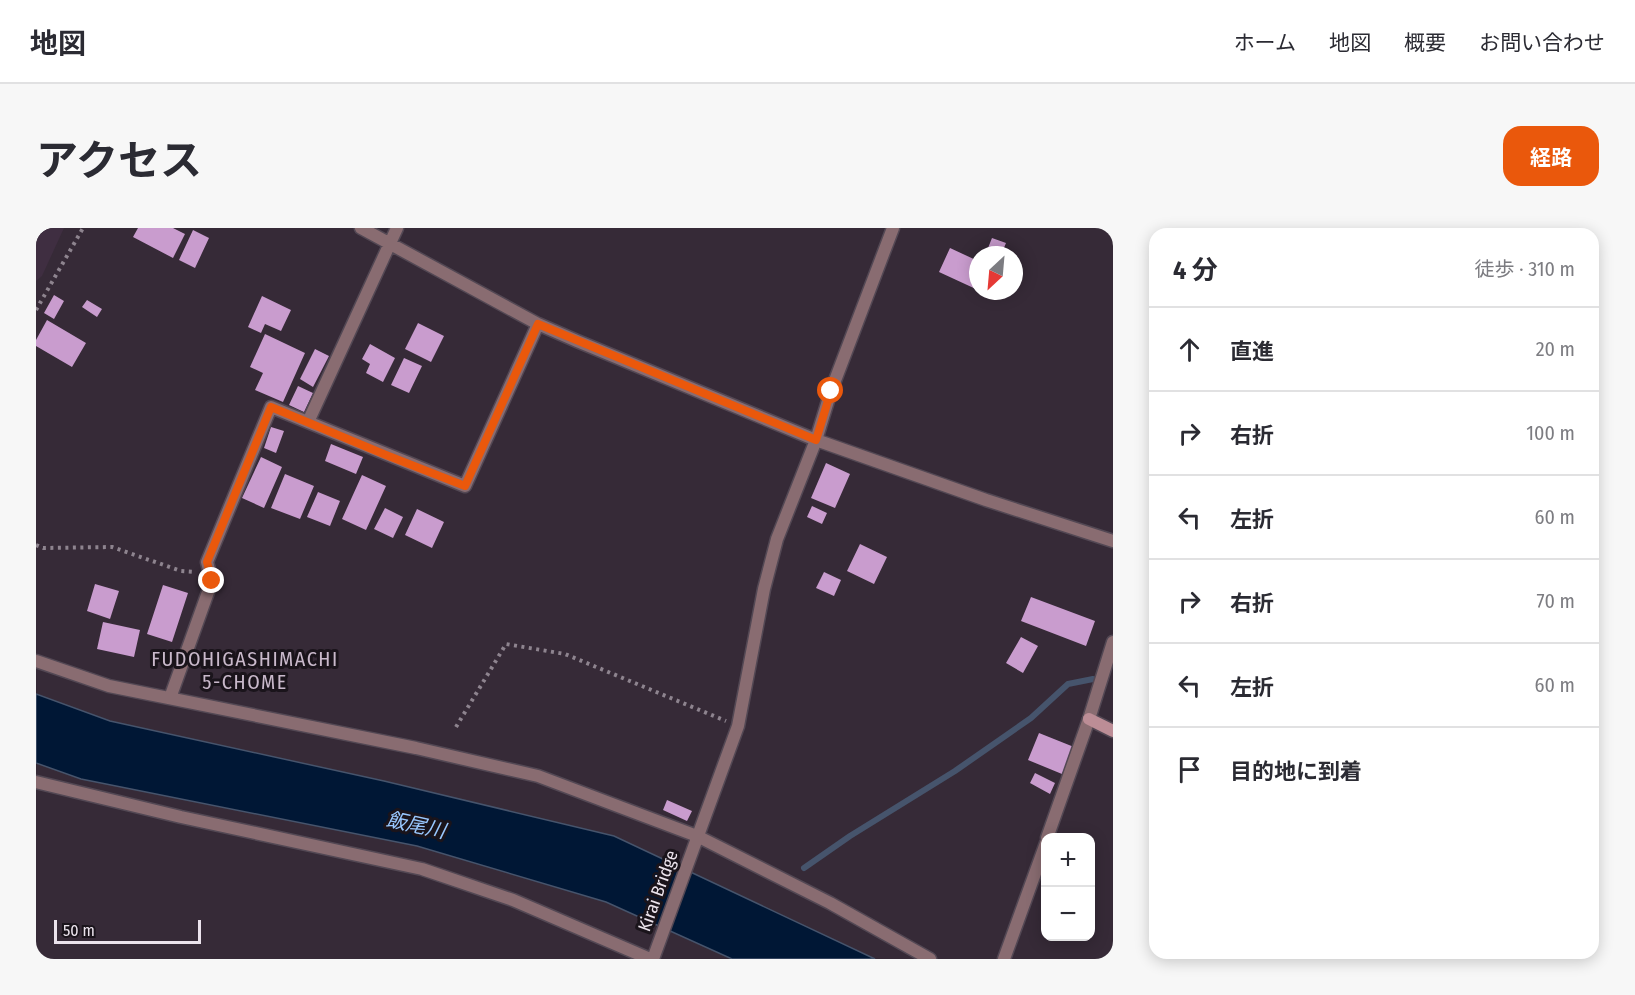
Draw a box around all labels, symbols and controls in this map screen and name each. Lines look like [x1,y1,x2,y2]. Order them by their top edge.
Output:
text: 地図 [30,27,86,60]
text: ホーム [1234,30,1296,56]
text: 地図 [1329,30,1371,56]
text: 概要 [1404,30,1446,56]
text: お問い合わせ [1479,30,1605,56]
button: 経路 [1503,126,1599,186]
text: アクセス [36,136,202,186]
north arrow [969,246,1023,300]
text: 4 分 [1173,255,1218,286]
text: 徒歩 · 310 m [1475,257,1575,281]
icon: ahead [1173,333,1206,366]
text: 20 m [1536,337,1575,361]
text: 直進 [1230,338,1274,365]
route start [817,377,843,403]
icon: right [1173,417,1206,450]
text: 100 m [1526,421,1575,445]
text: 右折 [1230,422,1274,449]
icon: left [1173,501,1206,534]
text: 60 m [1535,505,1575,529]
text: 左折 [1230,506,1274,533]
route end [198,567,224,593]
icon: right [1173,585,1206,618]
text: 70 m [1537,589,1575,613]
text: 右折 [1230,590,1274,617]
district label: FUDOHIGASHIMACHI 5-CHOME [151,647,339,694]
icon: left [1173,669,1206,702]
text: 60 m [1535,673,1575,697]
text: 左折 [1230,674,1274,701]
icon: arrive [1173,753,1206,786]
text: 目的地に到着 [1230,758,1362,785]
water label: 飯尾川 [384,807,450,843]
map controls [1041,833,1095,941]
button: + [1041,833,1095,887]
street label: Kirai Bridge [633,847,683,935]
button: − [1041,887,1095,941]
scale bar [54,917,201,944]
text: 50 m [63,921,95,940]

